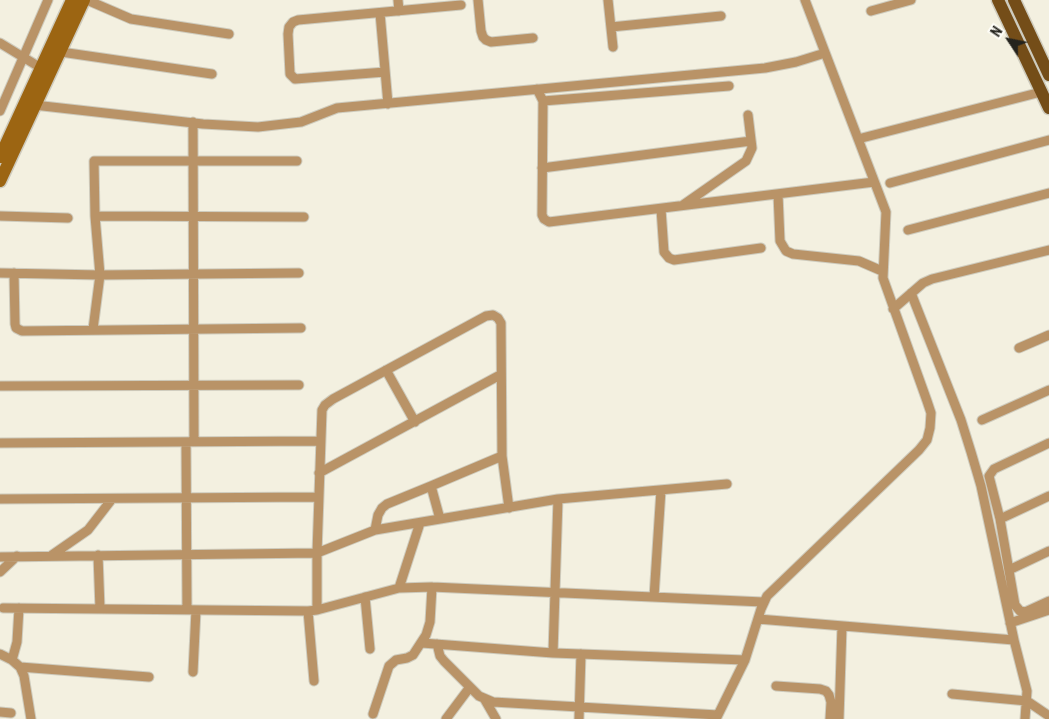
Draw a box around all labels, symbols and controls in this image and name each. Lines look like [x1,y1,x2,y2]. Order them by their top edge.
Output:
north arrow [984,15,1034,65]
text: N [988,24,1006,40]

